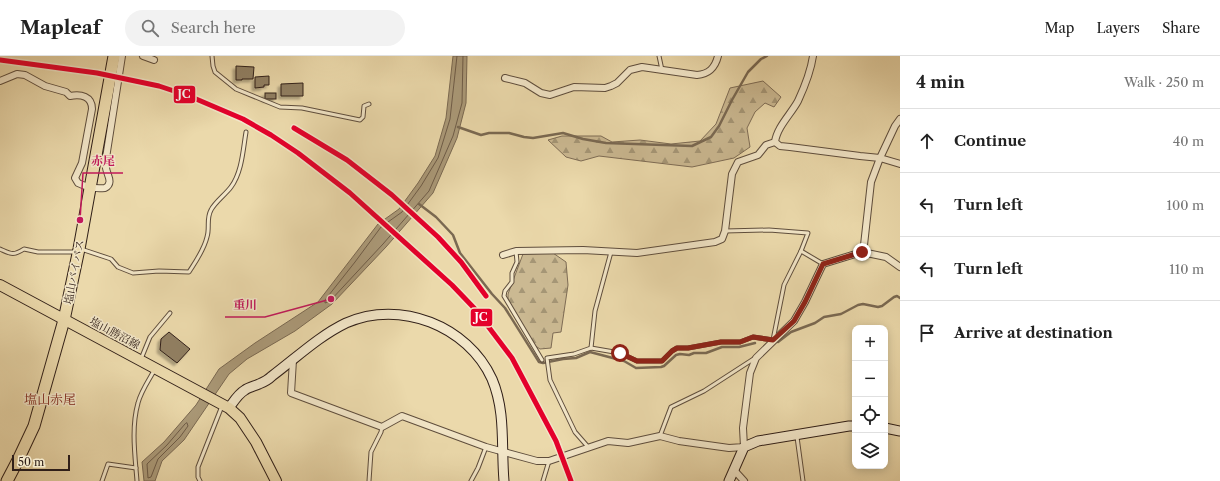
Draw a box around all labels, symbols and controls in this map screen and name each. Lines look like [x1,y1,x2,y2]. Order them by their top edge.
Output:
search box [125,10,405,46]
text: Mapleaf [20,16,101,39]
icon: search [139,17,161,39]
text: Search here [171,18,256,37]
text: Map [1044,19,1074,37]
text: Layers [1096,19,1140,37]
text: Share [1162,19,1200,37]
text: 4 min [916,72,965,92]
text: Walk · 250 m [1124,74,1204,90]
line badge: JC [173,85,196,104]
text: JC [175,87,191,101]
icon: ahead [916,130,938,152]
text: Continue [954,131,1026,150]
text: 40 m [1173,133,1204,149]
callout: 赤尾 [83,149,123,173]
text: 赤尾 [91,153,115,168]
icon: left [916,194,938,216]
text: Turn left [954,195,1023,214]
text: 100 m [1166,197,1204,213]
street label: 塩山バイパス [61,238,87,306]
route end [853,243,871,261]
icon: left [916,258,938,280]
text: Turn left [954,259,1023,278]
text: 110 m [1169,261,1204,277]
callout: 重川 [225,293,265,317]
text: 重川 [233,297,257,312]
line badge: JC [470,308,493,327]
text: JC [472,310,488,324]
street label: 塩山勝沼線 [87,314,143,352]
icon: arrive [916,322,938,344]
text: Arrive at destination [954,323,1113,342]
map controls [852,325,888,469]
button: + [852,325,888,361]
route start [611,344,629,362]
button: − [852,361,888,397]
district label: 塩山赤尾 [24,391,76,407]
button: locate [852,397,888,433]
button: layers [852,433,888,469]
scale bar [12,453,70,472]
text: 50 m [18,455,44,469]

